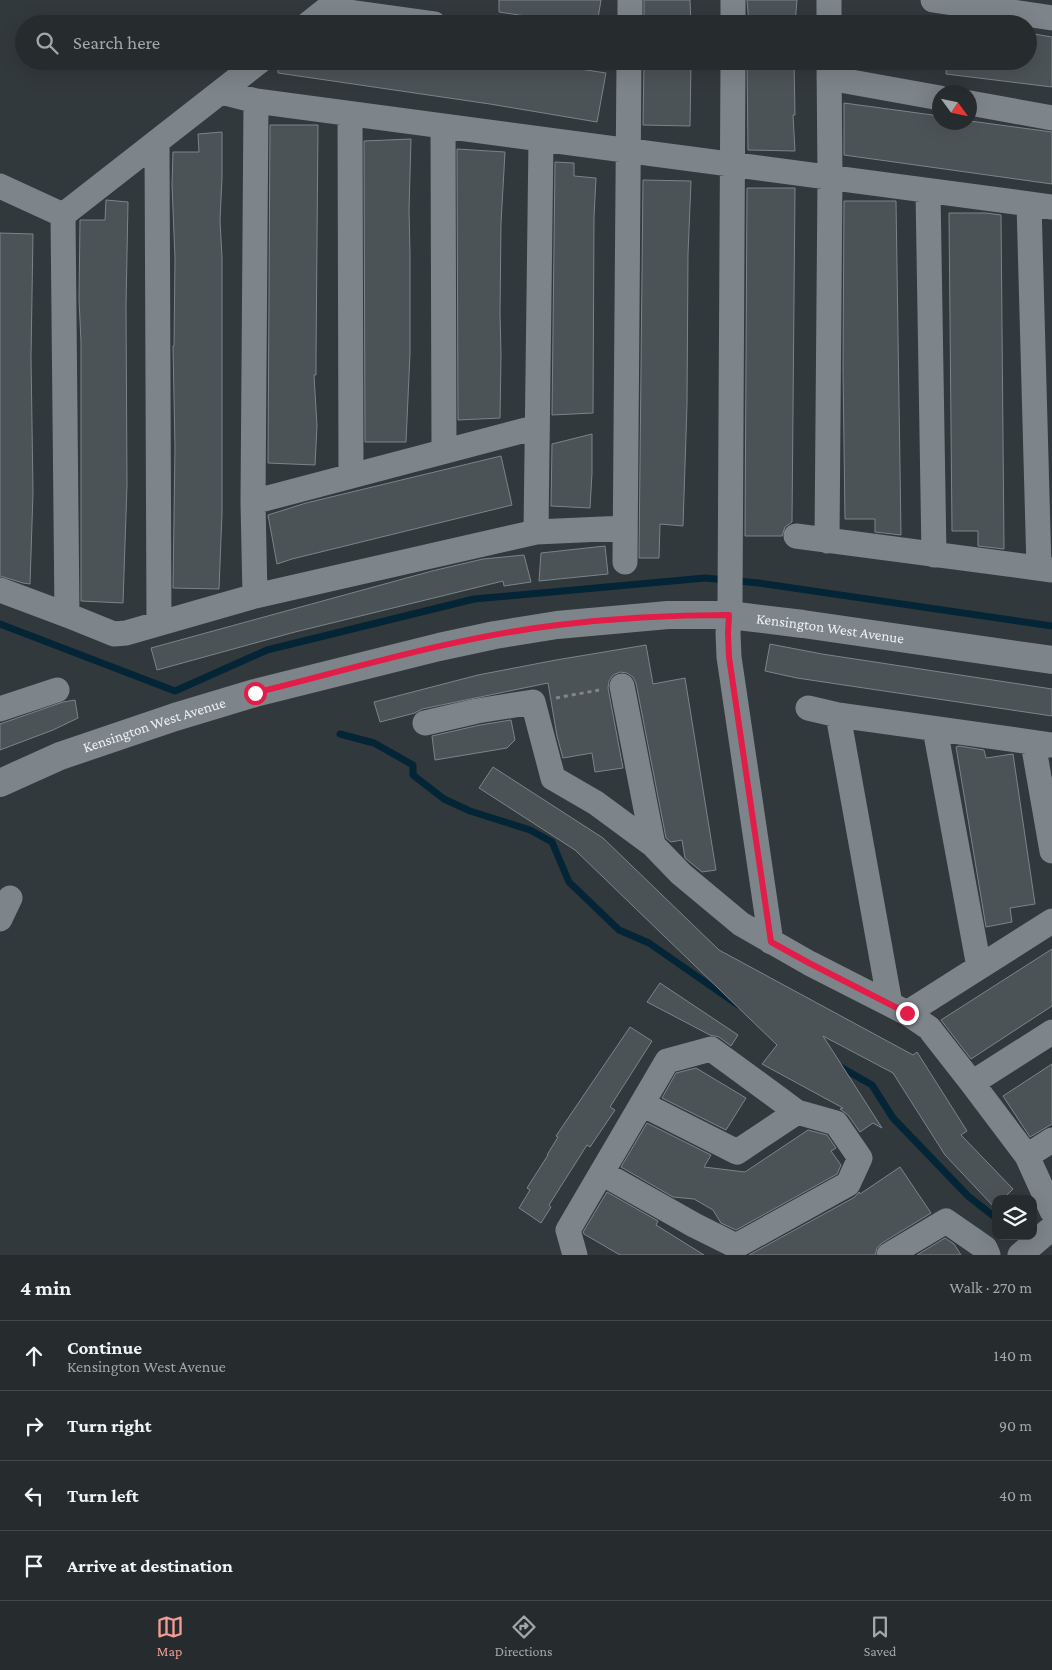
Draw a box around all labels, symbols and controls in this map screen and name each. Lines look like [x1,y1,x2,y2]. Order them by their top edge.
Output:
search box [15,15,1037,70]
icon: search [33,29,61,57]
text: Search here [73,32,160,53]
north arrow [932,85,977,130]
street label: Kensington West Avenue [755,610,906,647]
route start [244,682,267,705]
street label: Kensington West Avenue [81,694,228,756]
route end [896,1002,919,1025]
map controls [992,1195,1037,1240]
button: layers [992,1195,1037,1240]
text: 4 min [20,1276,71,1300]
text: Walk · 270 m [950,1279,1032,1296]
text: Continue [67,1337,142,1358]
icon: ahead [20,1342,48,1370]
text: 140 m [994,1347,1032,1364]
text: Kensington West Avenue [67,1358,226,1375]
icon: right [20,1412,48,1440]
text: Turn right [67,1415,152,1436]
text: 90 m [999,1417,1032,1434]
icon: left [20,1482,48,1510]
text: Turn left [67,1485,139,1506]
text: 40 m [999,1487,1032,1504]
icon: arrive [20,1552,48,1580]
text: Arrive at destination [67,1555,233,1576]
tab: Map [156,1613,184,1659]
tab: Directions [495,1613,553,1659]
tab: Saved [864,1613,896,1659]

